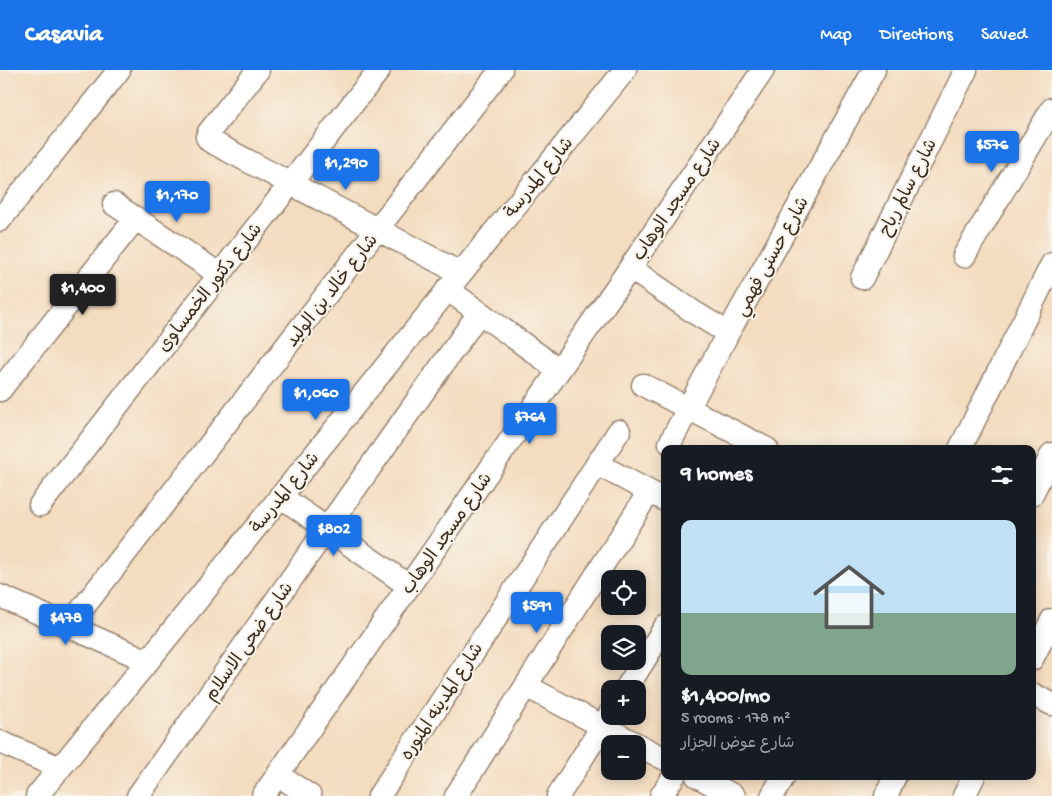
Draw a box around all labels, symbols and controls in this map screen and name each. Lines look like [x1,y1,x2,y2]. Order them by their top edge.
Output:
text: Casavia [25,21,103,50]
text: Map [820,25,852,46]
text: Directions [880,25,953,46]
text: Saved [981,25,1027,46]
pin: $576 [962,131,1022,173]
street label: شارع المدرسة [501,134,579,223]
street label: شارع مسجد الوهاب [629,135,727,266]
street label: شارع سالم رباح [876,136,944,241]
text: $576 [976,137,1008,156]
pin: $1,290 [305,148,387,191]
text: $1,290 [324,155,368,174]
pin: $1,170 [136,180,218,223]
text: $1,170 [156,187,198,206]
street label: شارع حسنى فهمي [732,194,817,322]
street label: شارع دكتور الخمساوى [154,220,268,357]
street label: شارع خالد بن الوليد [282,231,384,352]
pin: $1,400 [42,274,124,316]
text: $1,400 [61,280,105,299]
pin: $1,060 [275,378,357,421]
text: $1,060 [294,385,338,404]
pin: $764 [500,402,560,445]
text: $764 [514,409,546,428]
street label: شارع المدرسة [247,449,325,538]
icon: filters [988,461,1016,489]
text: 9 homes [681,463,752,488]
street label: شارع مسجد الوهاب [398,470,498,599]
pin: $802 [304,514,364,557]
text: $802 [318,521,350,540]
icon: home [804,552,894,642]
map controls [601,570,646,780]
button: locate [601,570,646,615]
street label: شارع ضحى الاسلام [201,579,300,706]
pin: $591 [507,592,567,634]
text: $591 [522,598,552,617]
pin: $478 [36,604,96,646]
text: $478 [50,610,82,629]
button: layers [601,625,646,670]
street label: شارع المدينه المنوره [397,640,489,765]
button: + [601,680,646,725]
text: $1,400/mo [681,685,770,710]
text: 5 rooms · 178 m² [681,710,790,729]
button: − [601,735,646,780]
text: شارع عوض الجزار [681,735,794,754]

